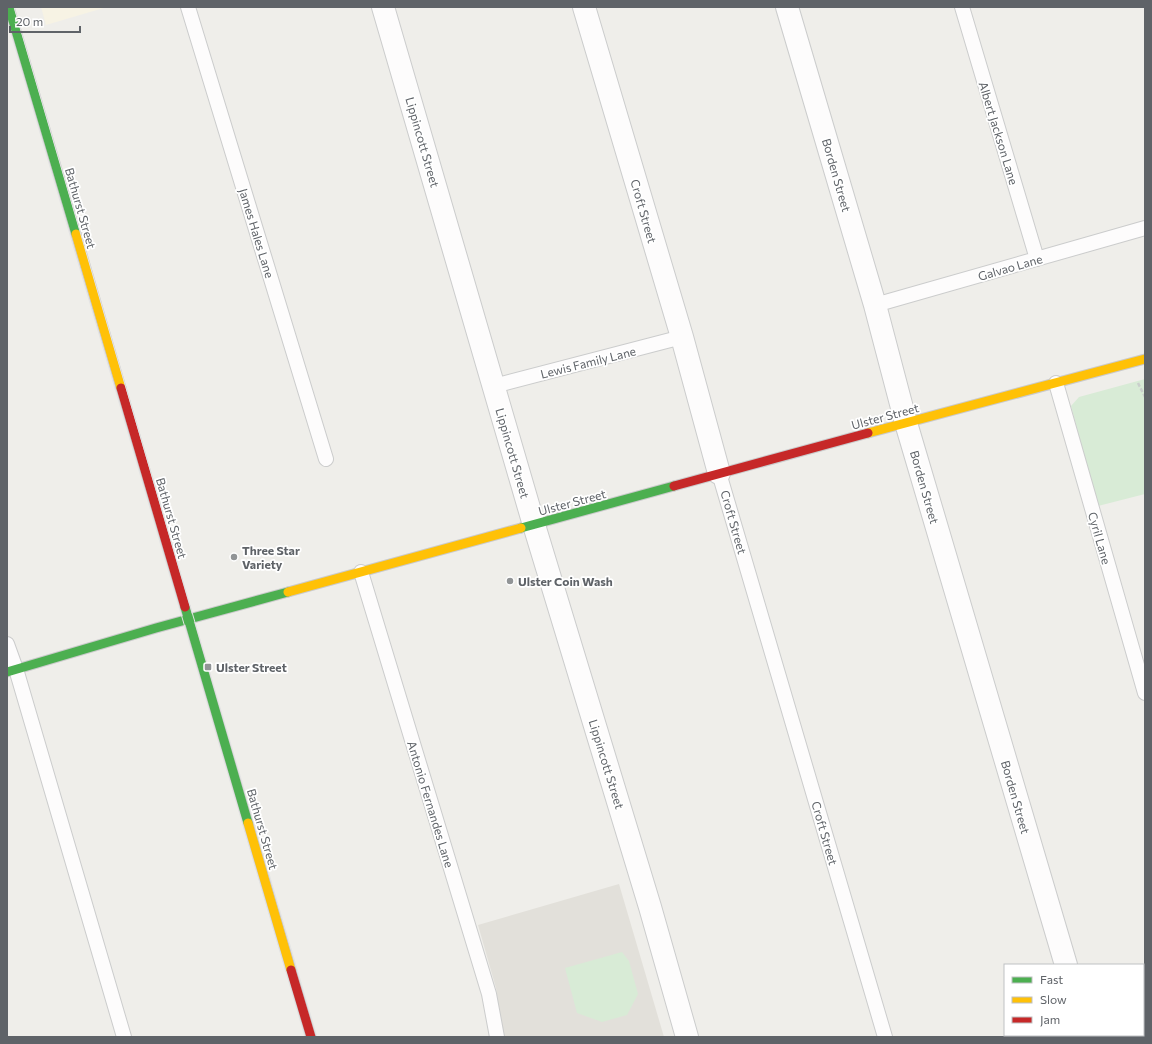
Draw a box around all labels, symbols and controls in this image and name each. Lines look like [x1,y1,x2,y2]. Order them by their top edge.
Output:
scale bar [10,8,80,34]
text: 20 m [16,14,43,28]
street label: Albert Jackson Lane [976,80,1021,187]
street label: Lippincott Street [403,95,443,189]
street label: Borden Street [820,137,854,213]
street label: Bathurst Street [63,166,99,250]
street label: Croft Street [628,177,660,245]
street label: James Hales Lane [236,186,277,280]
street label: Galvao Lane [976,251,1044,283]
street label: Lewis Family Lane [539,343,637,381]
street label: Ulster Street [850,400,920,432]
street label: Lippincott Street [493,406,533,500]
street label: Borden Street [908,449,942,525]
street label: Bathurst Street [154,476,190,560]
street label: Ulster Street [537,486,607,518]
street label: Croft Street [718,488,750,556]
street label: Cyril Lane [1086,510,1114,566]
place label: Three Star Variety [242,543,300,571]
marker: Three Star Variety [229,552,239,562]
place label: Ulster Coin Wash [518,574,613,588]
marker: Ulster Coin Wash [505,576,515,586]
place label: Ulster Street [216,660,287,674]
marker: Ulster Street [203,662,213,672]
street label: Lippincott Street [587,717,627,811]
street label: Antonio Fernandes Lane [405,739,457,869]
street label: Borden Street [999,759,1033,835]
street label: Bathurst Street [245,787,281,871]
street label: Croft Street [809,799,841,867]
legend [1004,964,1144,1036]
text: Fast [1040,972,1063,986]
text: Slow [1040,992,1067,1006]
text: Jam [1040,1012,1060,1027]

